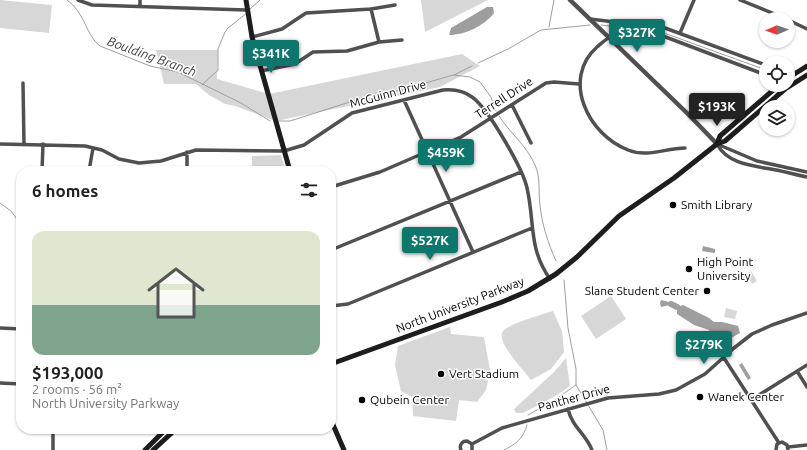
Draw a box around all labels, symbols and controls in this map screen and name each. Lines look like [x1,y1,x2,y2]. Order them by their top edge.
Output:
north arrow [759,12,795,48]
map controls [759,12,795,136]
pin: $327K [609,19,665,53]
text: $327K [618,25,656,39]
water label: Boulding Branch [106,33,198,79]
pin: $341K [243,40,299,74]
text: $341K [252,46,290,60]
button: locate [759,56,795,92]
street label: Terrell Drive [473,74,535,121]
street label: McGuinn Drive [348,77,427,110]
pin: $193K [689,93,745,127]
text: $193K [698,99,736,113]
button: layers [759,100,795,136]
pin: $459K [418,139,474,173]
text: $459K [427,145,465,159]
icon: filters [298,179,320,201]
text: 6 homes [32,181,98,200]
place label: Smith Library [681,198,752,211]
marker: Smith Library [668,200,678,210]
pin: $527K [402,227,458,261]
text: $527K [411,233,449,247]
place label: High Point University [697,255,754,282]
icon: home [140,257,212,329]
marker: High Point University [684,264,694,274]
street label: North University Parkway [394,274,526,335]
place label: Slane Student Center [585,284,699,297]
marker: Slane Student Center [702,286,712,296]
pin: $279K [676,331,732,365]
text: $279K [685,337,723,351]
text: $193,000 [32,363,103,382]
place label: Vert Stadium [449,367,519,380]
marker: Vert Stadium [436,369,446,379]
text: 2 rooms · 56 m² [32,382,122,396]
street label: Panther Drive [536,382,611,413]
place label: Wanek Center [708,390,784,403]
marker: Wanek Center [695,392,705,402]
place label: Qubein Center [370,393,449,406]
marker: Qubein Center [357,395,367,405]
text: North University Parkway [32,396,179,410]

